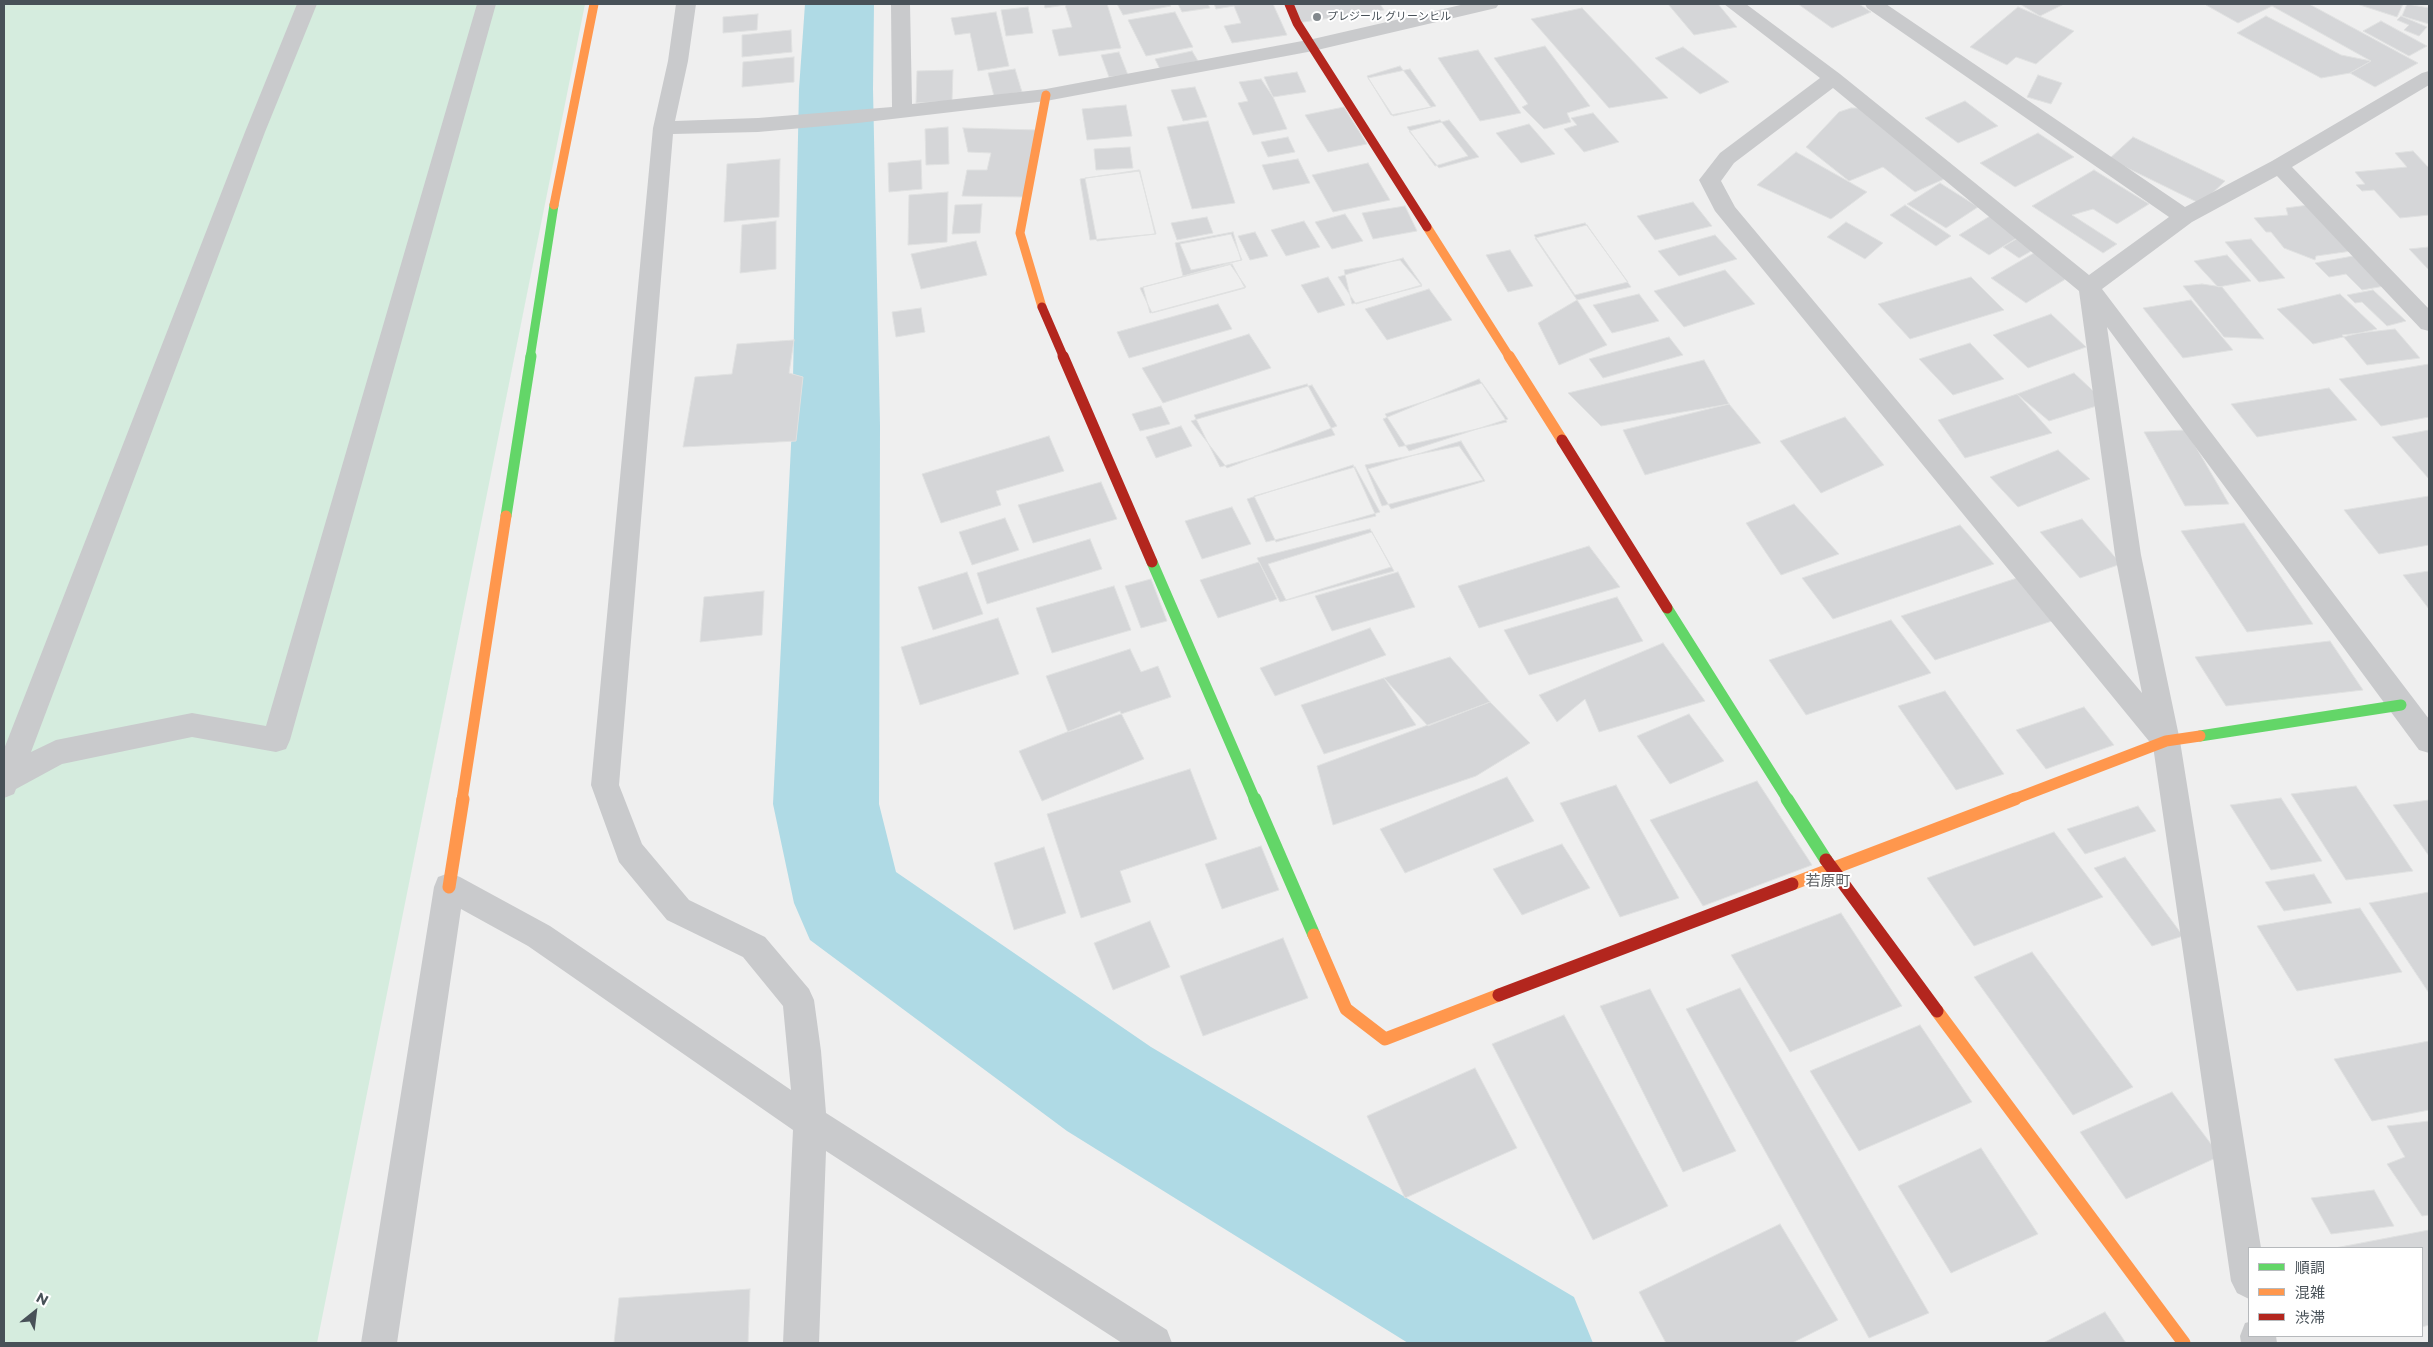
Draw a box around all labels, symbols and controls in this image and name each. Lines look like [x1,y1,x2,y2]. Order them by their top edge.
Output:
place label: プレジール グリーンヒル [1327,10,1451,24]
marker: プレジール グリーンヒル [1311,11,1323,23]
district label: 若原町 [1806,873,1850,891]
legend [2248,1247,2423,1337]
text: 順調 [2295,1258,2325,1277]
text: 混雑 [2295,1283,2325,1302]
north arrow [10,1287,60,1337]
text: N [33,1288,52,1309]
text: 渋滞 [2295,1308,2325,1327]

